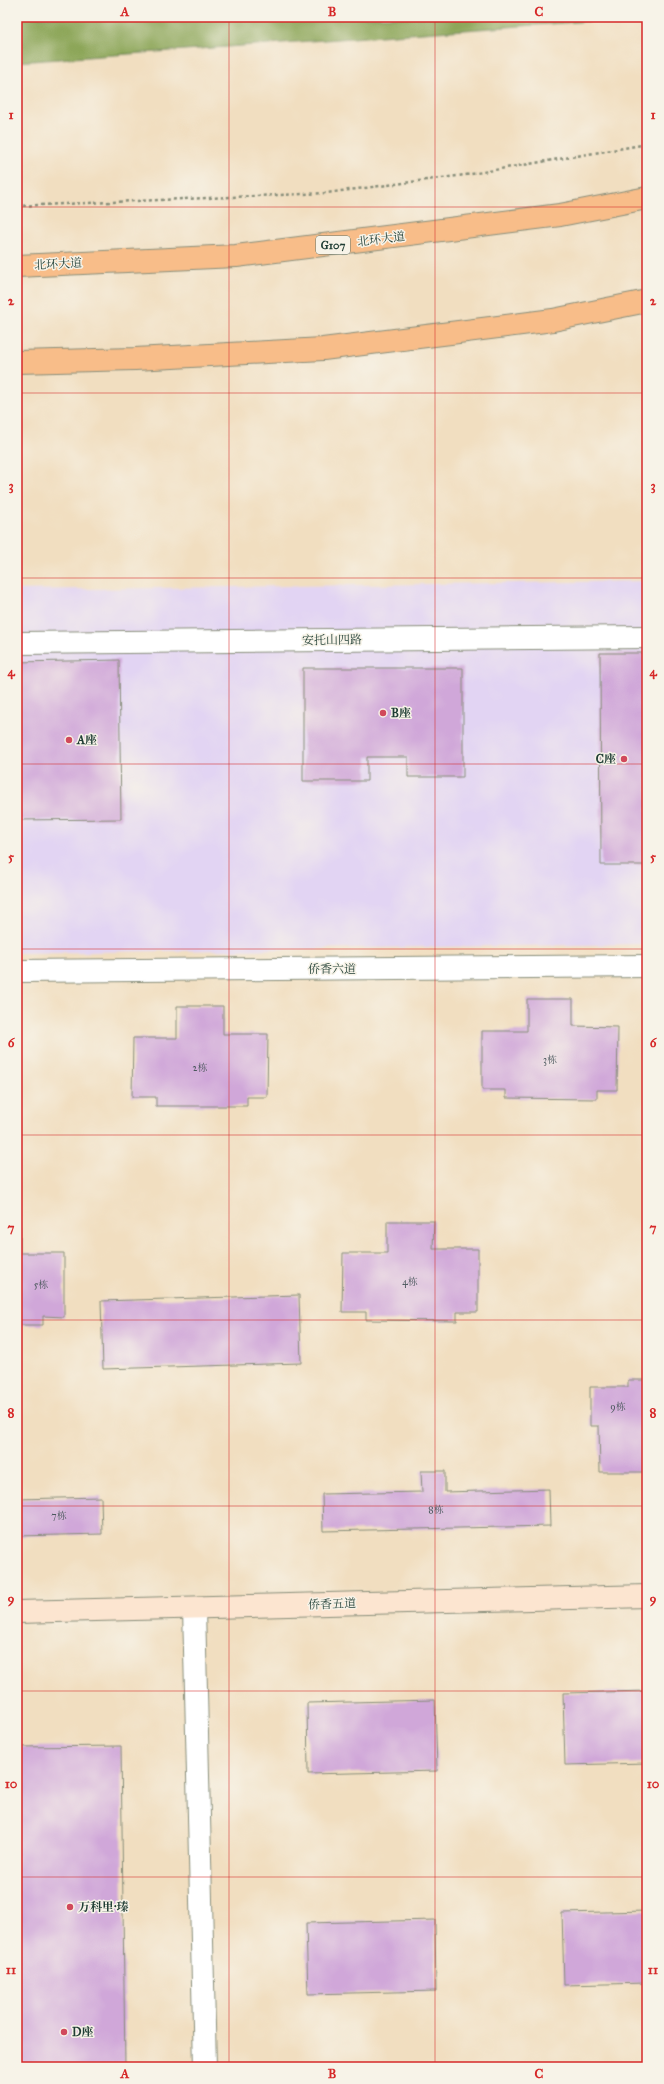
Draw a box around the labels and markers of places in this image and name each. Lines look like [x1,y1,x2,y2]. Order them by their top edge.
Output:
place label: B座 [391,706,411,720]
marker: B座 [378,708,388,718]
place label: A座 [76,733,97,747]
marker: A座 [64,735,74,745]
place label: C座 [596,752,616,766]
marker: C座 [619,754,629,764]
place label: 万科里·瑧 [78,1900,129,1914]
marker: 万科里·瑧 [65,1902,75,1912]
place label: D座 [72,2025,93,2039]
marker: D座 [59,2027,69,2037]

